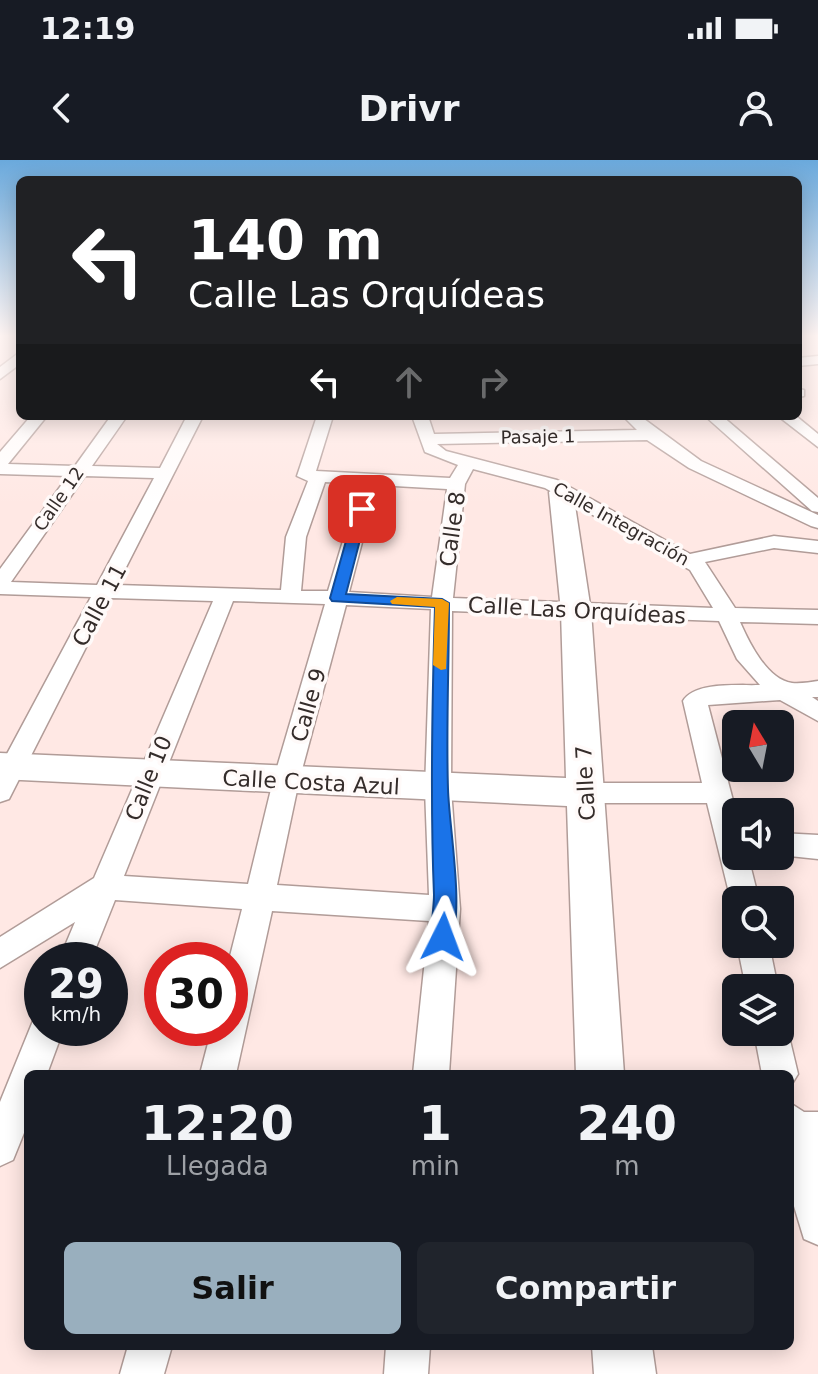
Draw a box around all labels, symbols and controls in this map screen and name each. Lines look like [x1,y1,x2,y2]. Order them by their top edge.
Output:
text: 12:19 [40,11,136,46]
icon: back [40,86,84,130]
icon: person [734,86,778,130]
text: Drivr [358,88,460,129]
text: 140 m [188,207,383,272]
icon: left [56,208,160,312]
text: Calle Las Orquídeas [188,274,545,315]
icon: left [303,360,347,404]
icon: ahead [387,360,431,404]
icon: right [471,360,515,404]
street label: Pasaje 1 [500,425,576,448]
street label: Calle 12 [29,463,88,535]
pin [328,475,396,543]
street label: Calle Integración [549,477,693,570]
icon: arrive [340,487,384,531]
street label: Calle 8 [435,490,470,568]
street label: Calle 11 [67,560,132,651]
street label: Calle Las Orquídeas [467,592,687,629]
street label: Calle 9 [286,665,331,745]
north arrow [722,710,794,782]
map controls [722,710,794,1046]
street label: Calle 10 [120,732,177,824]
street label: Calle 7 [571,745,600,821]
street label: Calle Costa Azul [222,765,400,800]
button: sound [722,798,794,870]
button: search [722,886,794,958]
position arrow [401,895,485,979]
speed limit sign: 30 [144,942,248,1046]
text: 29 [48,961,104,1007]
button: layers [722,974,794,1046]
text: km/h [51,1002,101,1026]
text: 12:20 [141,1095,294,1151]
text: 1 [419,1095,452,1151]
text: 240 [577,1095,677,1151]
text: Llegada [166,1151,269,1181]
text: min [411,1151,460,1181]
text: m [614,1151,640,1181]
button: Salir [64,1242,401,1334]
button: Compartir [417,1242,754,1334]

